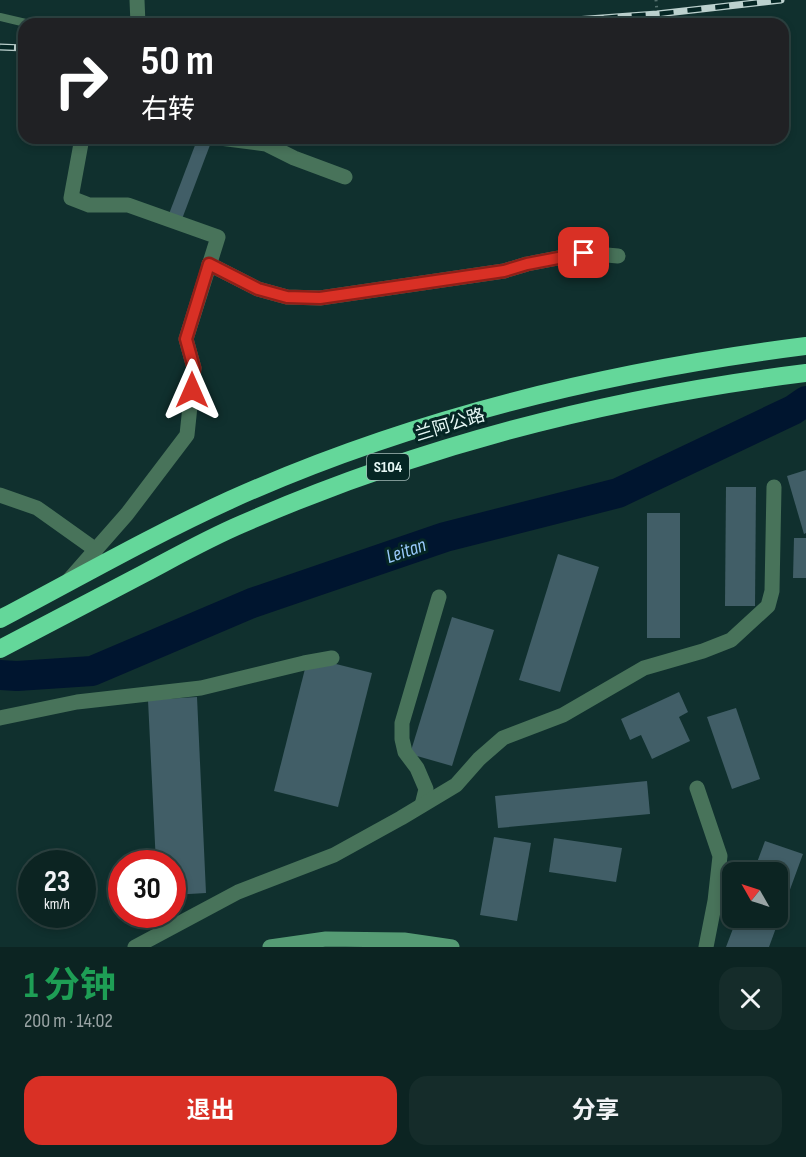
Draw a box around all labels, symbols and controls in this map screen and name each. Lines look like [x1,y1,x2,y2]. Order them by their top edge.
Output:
text: 50 m [141,36,214,87]
icon: right [42,42,120,120]
text: 右转 [141,94,195,126]
pin [558,227,609,278]
icon: arrive [567,236,600,269]
position arrow [160,358,224,422]
street label: 兰阿公路 [413,404,487,446]
road number: S104 [367,454,409,480]
water label: Leitan [383,533,429,569]
speed limit sign: 30 [108,850,186,928]
north arrow [722,862,788,928]
map controls [722,862,788,928]
text: 23 [44,864,70,900]
text: km/h [44,895,70,914]
text: 1 分钟 [24,965,116,1008]
button: close [719,967,782,1030]
text: 200 m · 14:02 [24,1009,113,1033]
button: 退出 [24,1076,397,1145]
button: 分享 [409,1076,782,1145]

